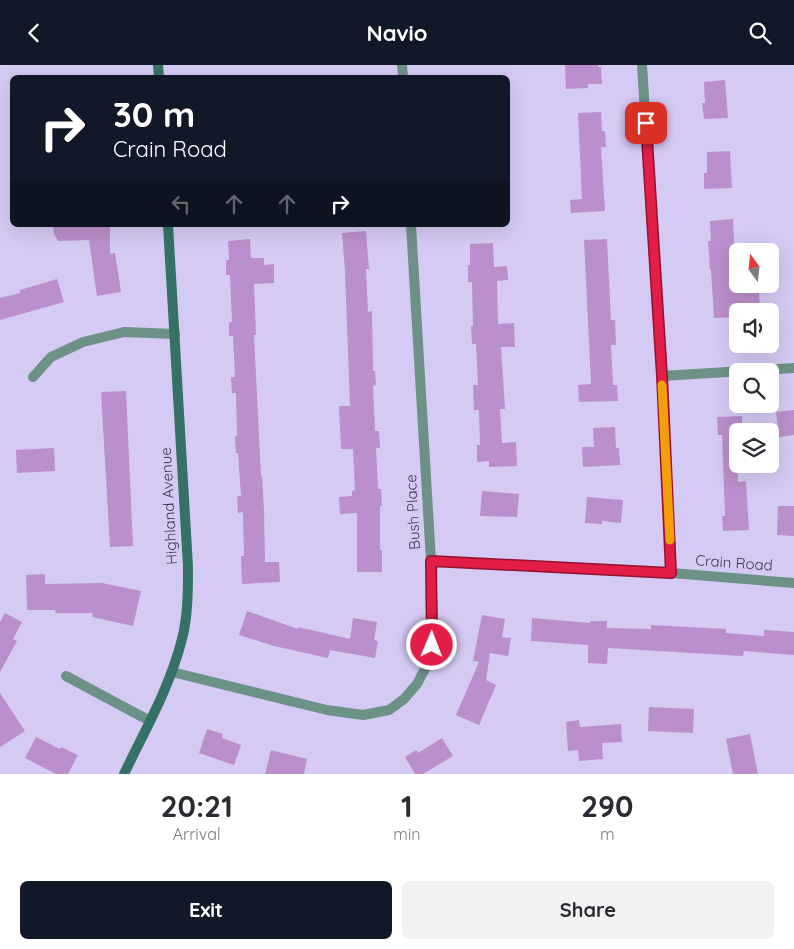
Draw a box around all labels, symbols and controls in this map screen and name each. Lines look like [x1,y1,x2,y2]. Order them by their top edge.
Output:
icon: back [20,19,48,47]
text: Navio [366,19,428,47]
icon: search [746,19,774,47]
text: 30 m [113,92,195,136]
icon: right [30,95,95,160]
pin [625,102,667,144]
icon: arrive [632,109,660,137]
text: Crain Road [113,135,227,163]
icon: left [167,190,195,218]
icon: ahead [220,190,248,218]
icon: ahead [273,190,301,218]
icon: right [326,190,354,218]
north arrow [729,243,779,293]
map controls [729,243,779,473]
button: sound [729,303,779,353]
button: search [729,363,779,413]
button: layers [729,423,779,473]
street label: Highland Avenue [156,447,181,565]
street label: Bush Place [401,474,424,550]
street label: Crain Road [695,550,773,575]
position arrow [405,618,457,670]
text: 20:21 [160,787,233,825]
text: 1 [401,787,413,825]
text: 290 [581,787,634,825]
text: Arrival [173,824,221,844]
text: min [393,824,421,844]
text: m [600,824,615,844]
button: Exit [20,881,392,939]
button: Share [402,881,774,939]

